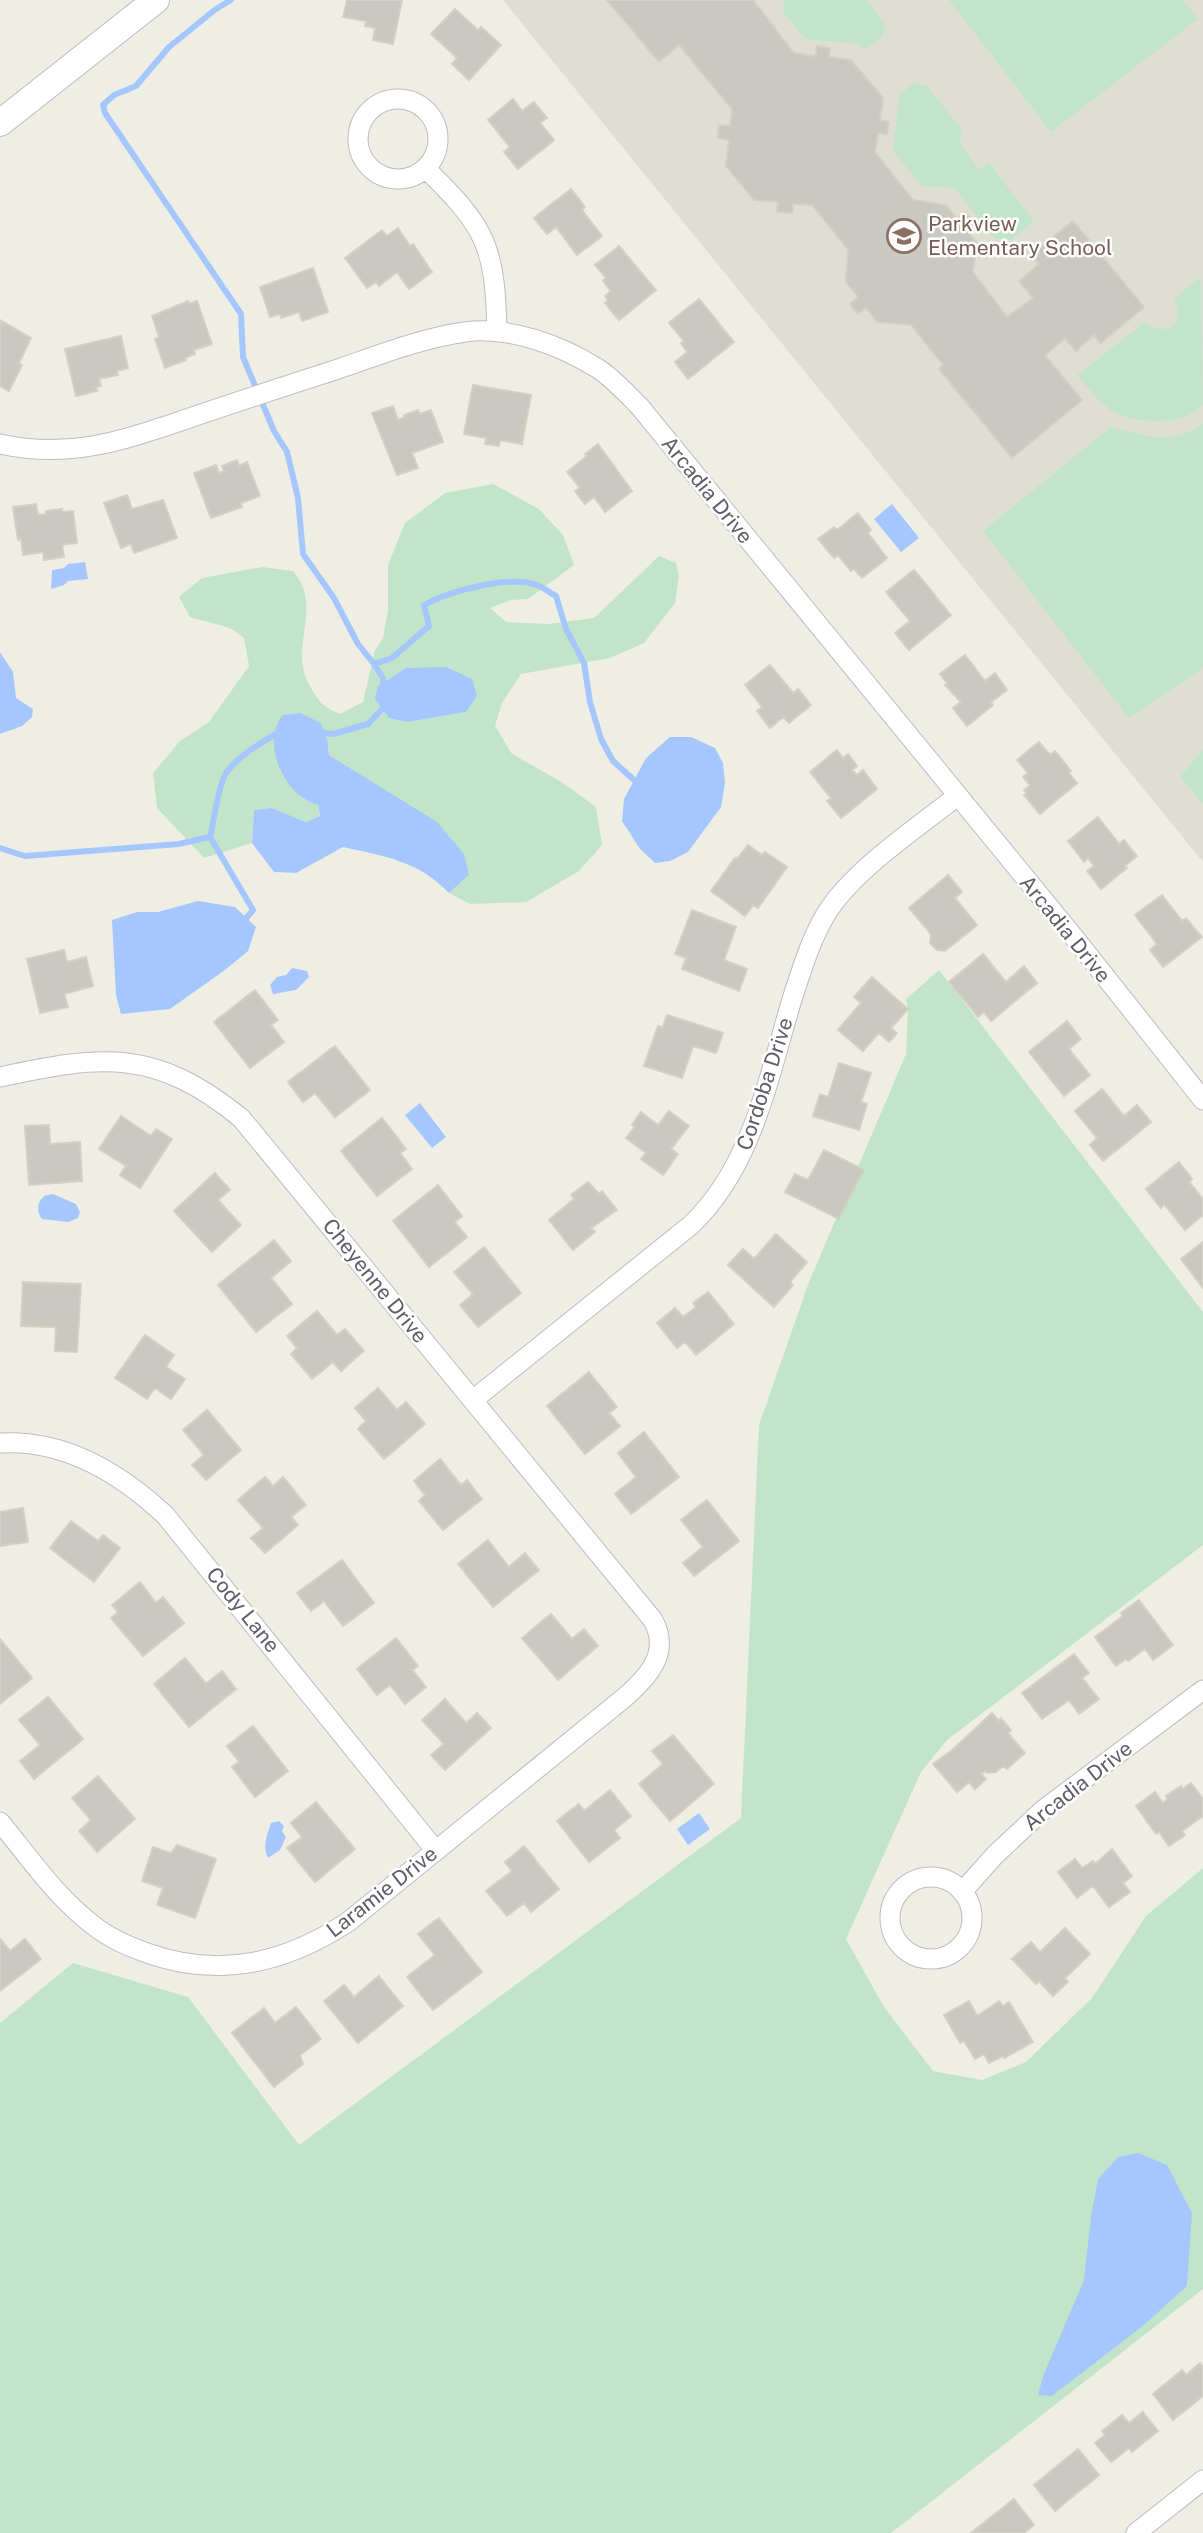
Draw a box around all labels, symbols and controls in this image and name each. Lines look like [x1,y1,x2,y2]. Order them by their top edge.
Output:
place label: Parkview Elementary School [928,211,1112,260]
school or university icon: Parkview Elementary School [885,217,923,255]
street label: Arcadia Drive [657,431,758,548]
street label: Arcadia Drive [1015,870,1116,987]
street label: Cordoba Drive [731,1014,798,1153]
street label: Cheyenne Drive [318,1214,433,1348]
street label: Cody Lane [201,1562,285,1657]
street label: Arcadia Drive [1019,1736,1137,1836]
street label: Laramie Drive [321,1841,442,1942]

